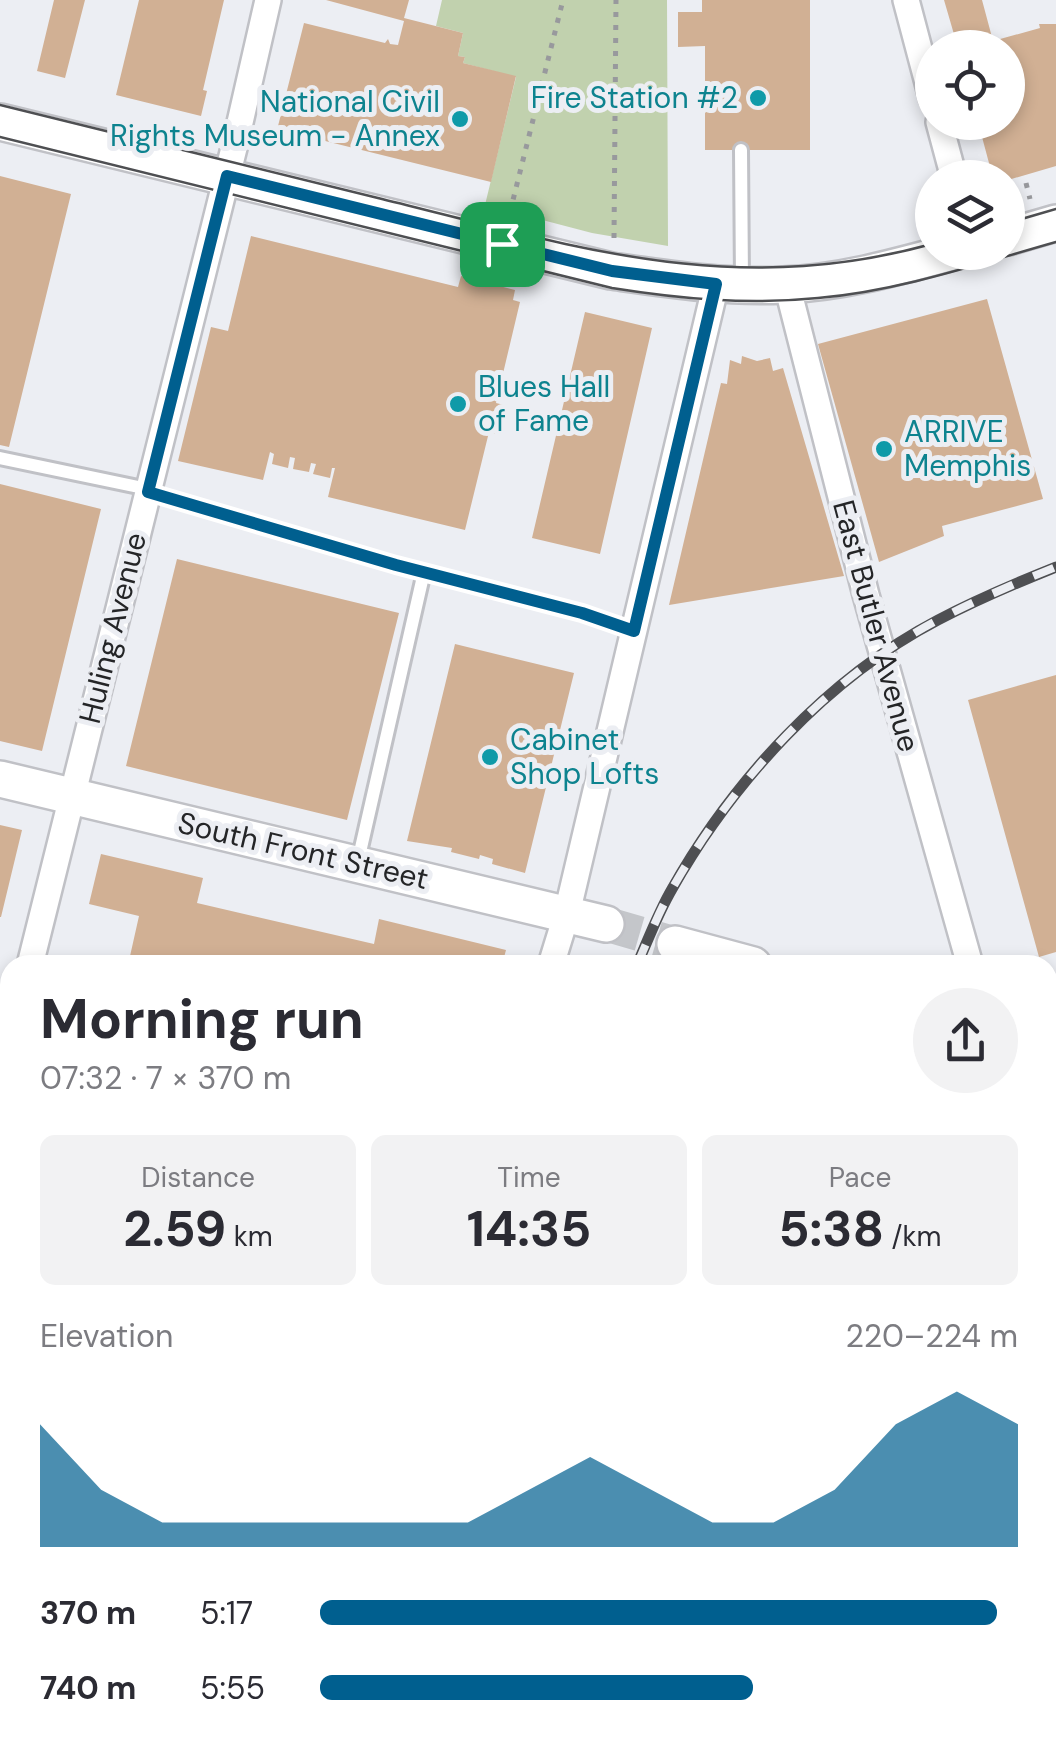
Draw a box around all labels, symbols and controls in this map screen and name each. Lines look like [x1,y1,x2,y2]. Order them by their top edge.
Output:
map controls [915,30,1025,270]
button: locate [915,30,1025,140]
place label: Fire Station #2 [531,78,738,117]
place label: National Civil Rights Museum - Annex [110,82,440,155]
marker: Fire Station #2 [747,87,769,109]
marker: National Civil Rights Museum - Annex [449,108,471,130]
button: layers [915,160,1025,270]
pin [460,202,545,287]
icon: arrive [475,217,530,272]
place label: Blues Hall of Fame [478,367,610,440]
marker: Blues Hall of Fame [447,393,469,415]
place label: ARRIVE Memphis [904,412,1031,485]
marker: ARRIVE Memphis [873,438,895,460]
street label: East Butler Avenue [824,496,929,756]
street label: Huling Avenue [70,528,155,727]
place label: Cabinet Shop Lofts [510,720,659,793]
marker: Cabinet Shop Lofts [479,746,501,768]
street label: South Front Street [174,803,432,898]
text: Morning run [40,983,364,1055]
button: share [913,988,1018,1093]
text: 07:32 · 7 × 370 m [40,1057,291,1099]
text: Distance [141,1159,255,1196]
text: Time [497,1159,561,1196]
text: Pace [829,1159,891,1196]
text: 2.59 [123,1196,226,1262]
text: 14:35 [467,1196,591,1262]
text: 5:38 [778,1196,884,1262]
text: km [226,1218,273,1255]
text: /km [884,1218,942,1255]
text: Elevation [40,1315,173,1357]
text: 220–224 m [845,1315,1018,1357]
text: 370 m [40,1592,136,1634]
text: 5:17 [200,1592,253,1634]
text: 740 m [40,1667,136,1709]
text: 5:55 [200,1667,265,1709]

